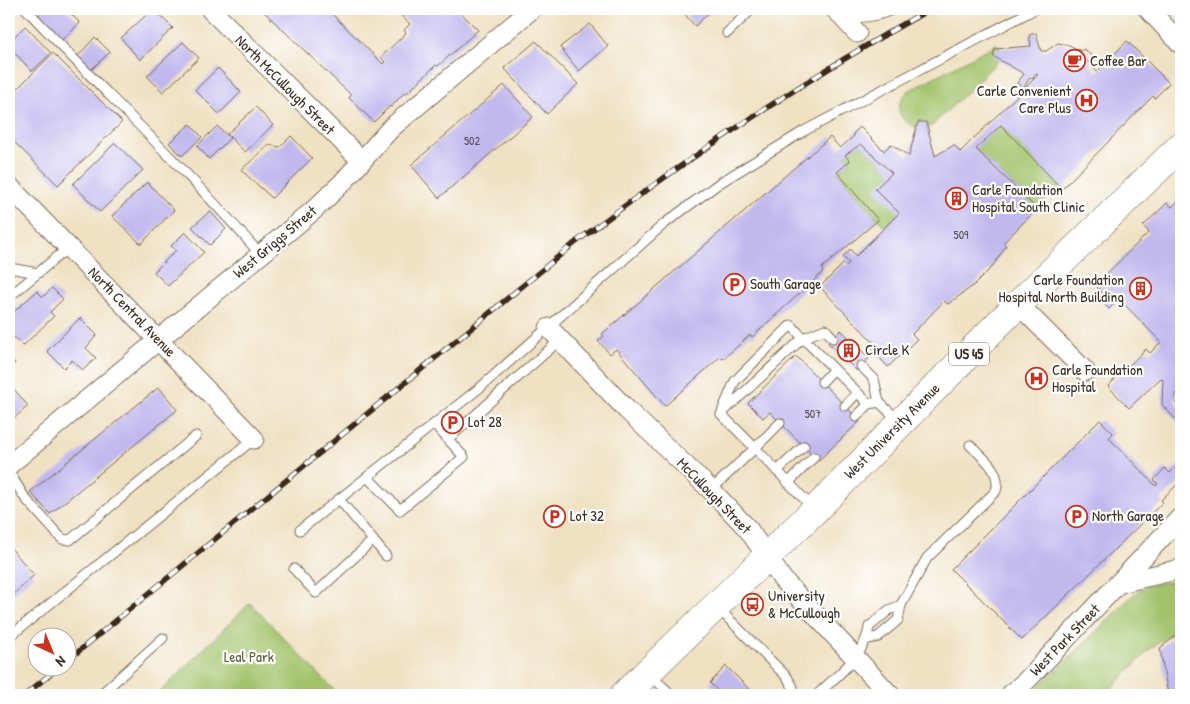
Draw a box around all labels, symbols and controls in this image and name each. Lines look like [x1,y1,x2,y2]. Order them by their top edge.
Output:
street label: North McCullough Street [231,30,341,140]
cafe icon: Coffee Bar [1062,49,1086,73]
place label: Coffee Bar [1090,50,1147,71]
place label: Carle Convenient Care Plus [977,80,1072,118]
hospital icon: Carle Convenient Care Plus [1075,88,1099,112]
house number: 502 [464,132,480,149]
place label: Carle Foundation Hospital South Clinic [972,179,1085,217]
building icon: Carle Foundation Hospital South Clinic [944,187,968,211]
street label: West Griggs Street [228,200,322,283]
house number: 509 [954,226,969,243]
street label: North Central Avenue [84,262,181,361]
place label: Carle Foundation Hospital North Building [999,269,1124,307]
parking icon: South Garage [722,272,746,296]
place label: South Garage [750,273,821,294]
building icon: Carle Foundation Hospital North Building [1128,277,1152,301]
building icon: Circle K [837,338,861,362]
place label: Circle K [865,339,910,360]
road number: US 45 [949,342,989,366]
place label: Carle Foundation Hospital [1052,359,1143,397]
hospital icon: Carle Foundation Hospital [1024,367,1048,391]
street label: West University Avenue [839,378,944,483]
house number: 507 [805,405,821,422]
parking icon: Lot 28 [440,410,464,434]
place label: Lot 28 [468,411,502,432]
street label: McCullough Street [672,453,757,539]
parking icon: Lot 32 [542,504,566,528]
parking icon: North Garage [1064,504,1088,528]
place label: Lot 32 [570,505,604,526]
place label: North Garage [1092,505,1164,526]
place label: University & McCullough [768,585,840,623]
bus stop icon: University & McCullough [740,593,764,617]
street label: West Park Street [1025,598,1105,680]
north arrow [28,626,78,676]
park label: Leal Park [224,646,274,667]
text: N [52,652,71,672]

